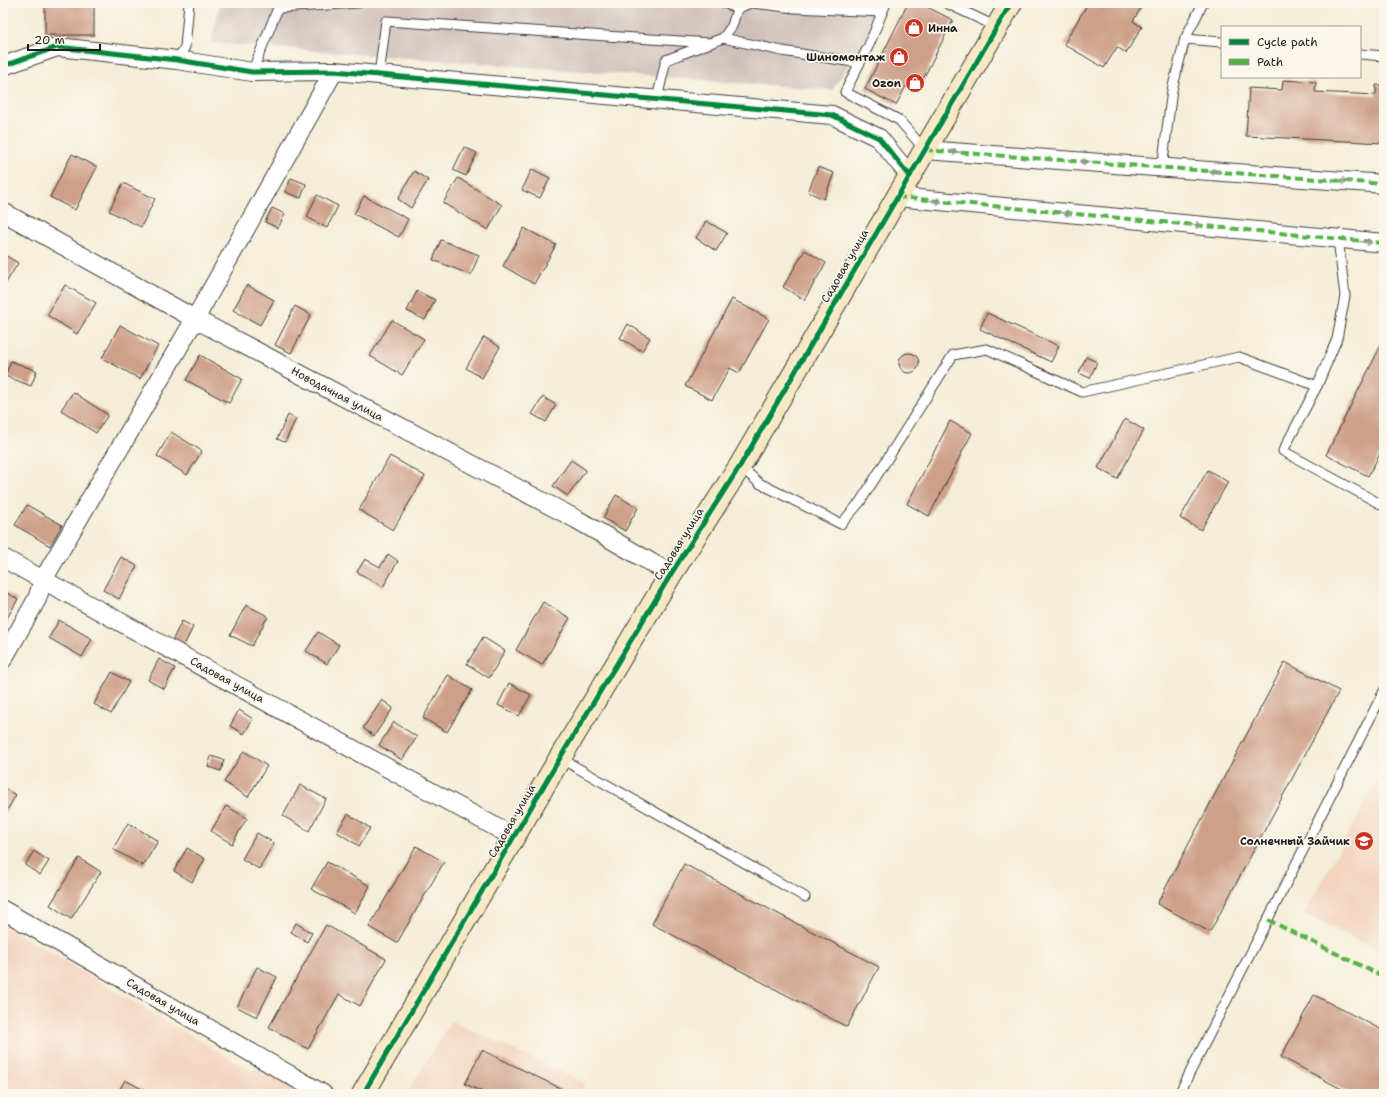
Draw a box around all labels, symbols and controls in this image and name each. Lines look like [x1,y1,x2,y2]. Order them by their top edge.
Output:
shop icon: Инна [903,17,925,39]
place label: Инна [928,21,958,36]
scale bar [28,26,100,52]
legend [1221,26,1361,78]
text: 20 m [34,32,65,48]
text: Cycle path [1257,34,1318,50]
shop icon: Шиномонтаж [888,46,910,68]
place label: Шиномонтаж [806,50,886,65]
text: Path [1257,54,1283,70]
shop icon: Ozon [904,72,926,94]
place label: Ozon [872,76,902,91]
one-way arrow [950,149,963,156]
one-way arrow [1080,158,1093,166]
one-way arrow [1209,168,1222,175]
one-way arrow [1339,178,1352,185]
one-way arrow [929,197,942,204]
one-way arrow [1058,209,1071,217]
one-way arrow [1188,222,1201,229]
street label: Садовая улица [818,226,872,306]
one-way arrow [1359,238,1372,245]
street label: Новодачная улица [288,363,386,425]
street label: Садовая улица [651,505,707,583]
street label: Садовая улица [187,653,267,707]
street label: Садовая улица [485,781,539,861]
school or university icon: Солнечный Зайчик [1353,830,1375,852]
place label: Солнечный Зайчик [1240,834,1350,849]
street label: Садовая улица [123,975,203,1029]

